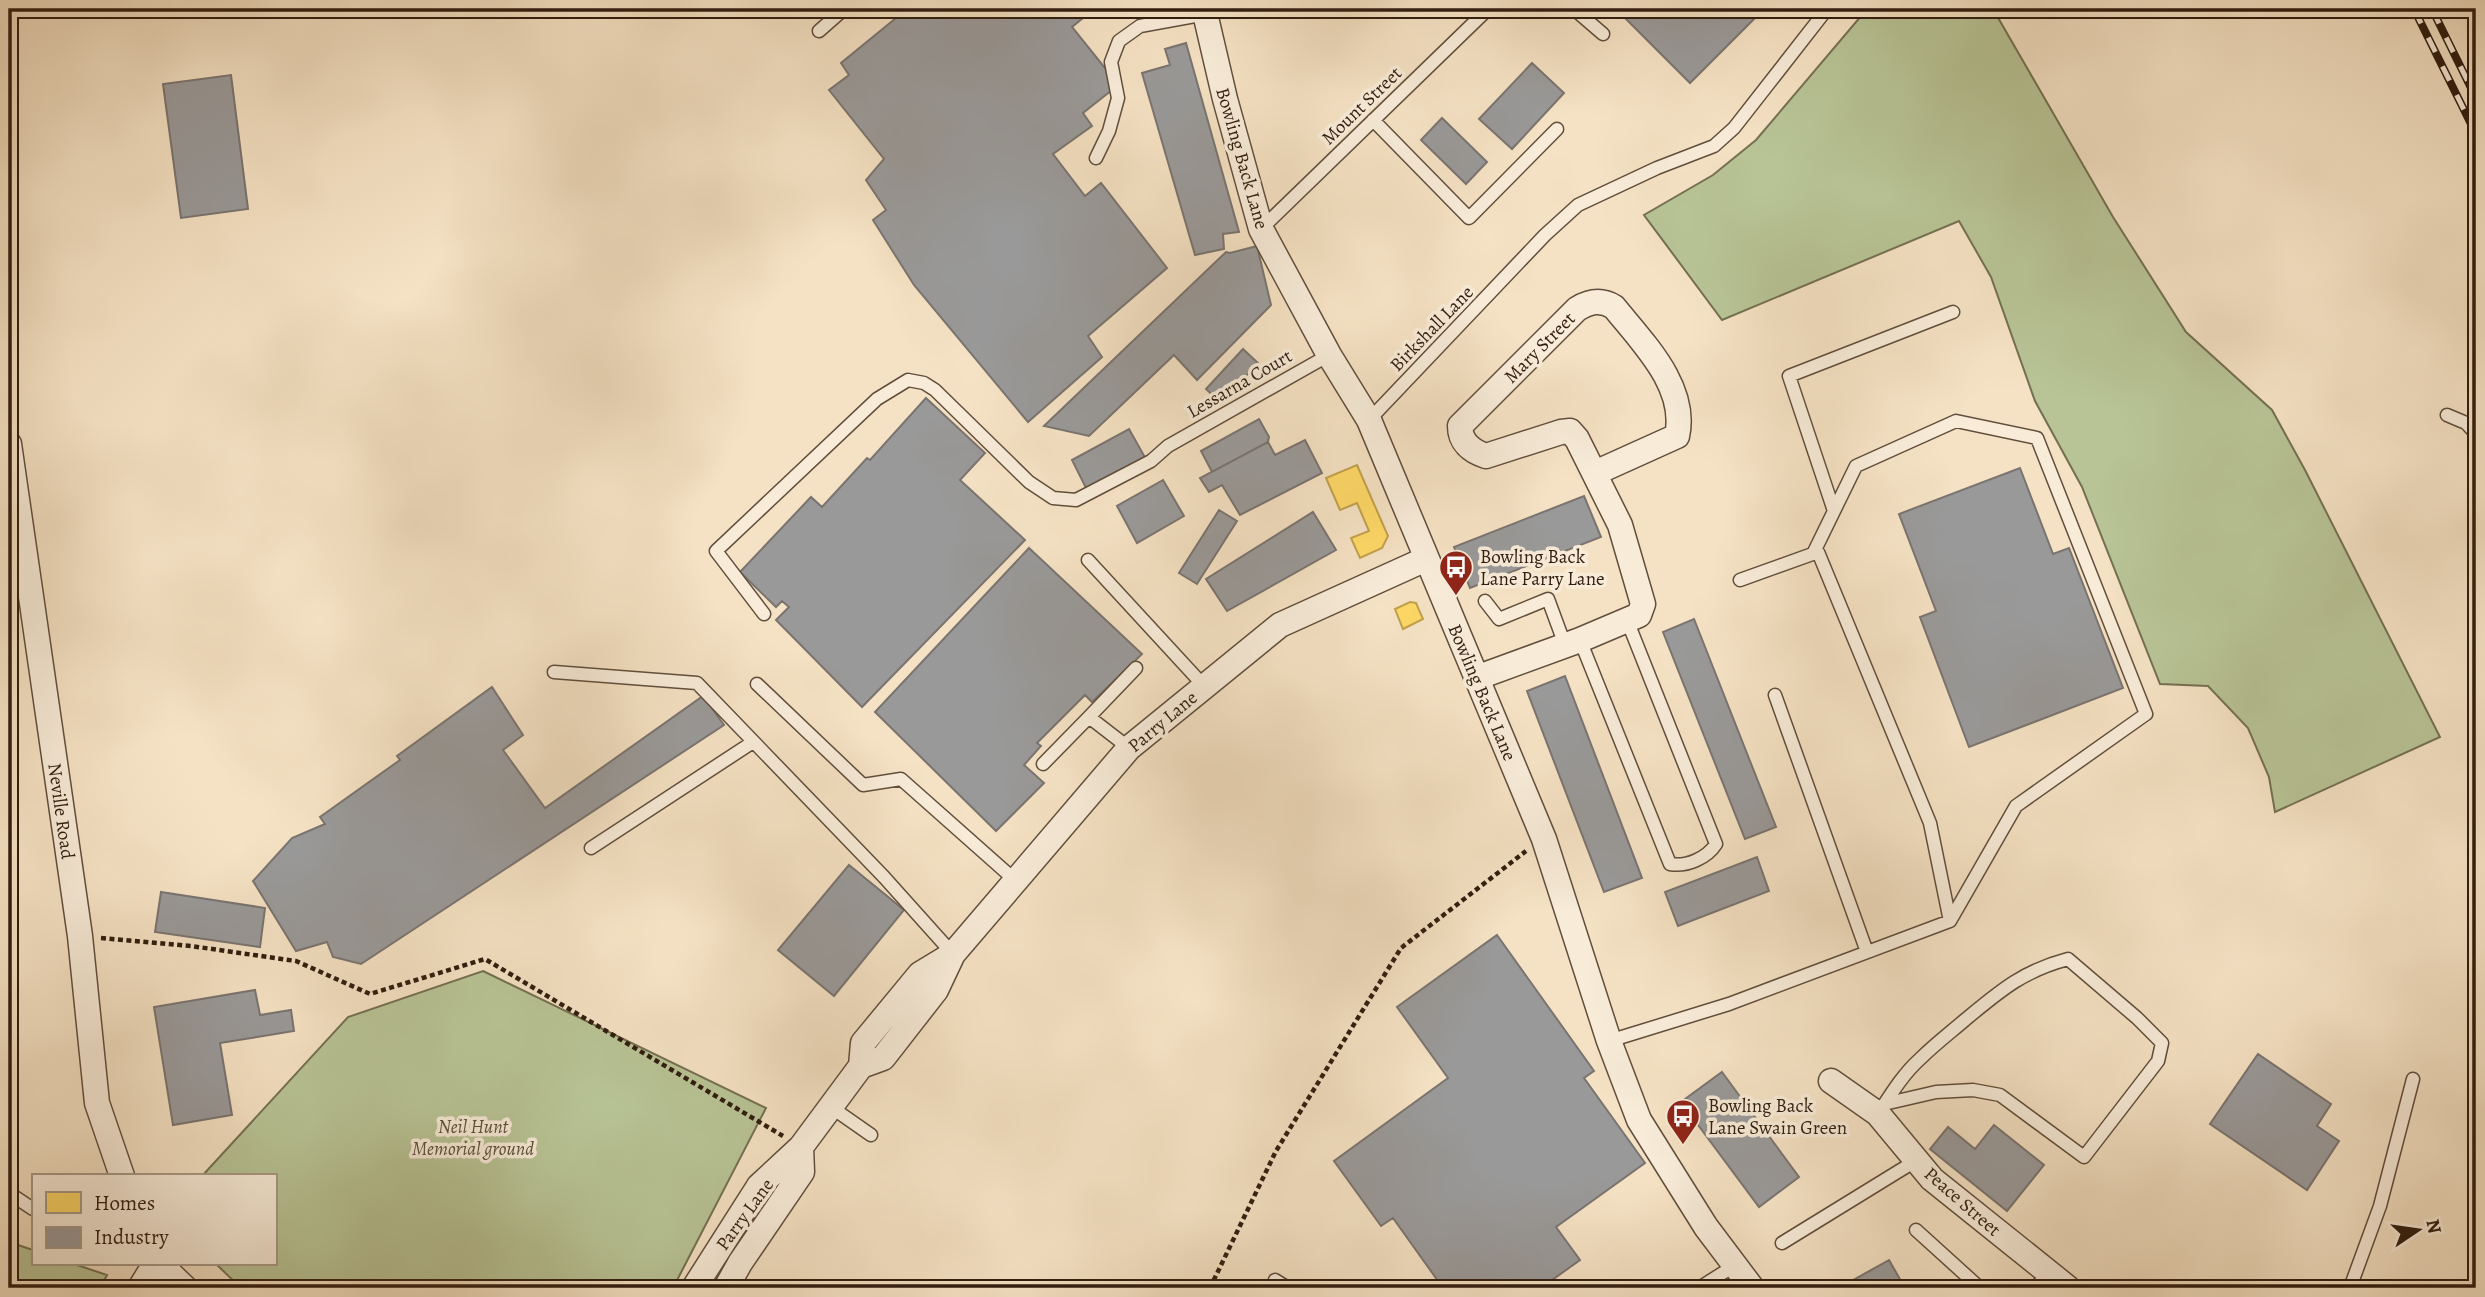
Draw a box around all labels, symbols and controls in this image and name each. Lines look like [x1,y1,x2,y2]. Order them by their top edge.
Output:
street label: Mount Street [1316,61,1408,151]
street label: Bowling Back Lane [1209,84,1275,232]
street label: Birkshall Lane [1384,280,1479,377]
street label: Mary Street [1498,306,1581,389]
street label: Lessarna Court [1182,343,1297,424]
place label: Bowling Back Lane Parry Lane [1480,544,1605,592]
bus stop icon: Bowling Back Lane Parry Lane [1437,548,1475,597]
street label: Bowling Back Lane [1442,620,1523,765]
street label: Parry Lane [1122,685,1203,759]
street label: Neville Road [41,761,81,862]
place label: Bowling Back Lane Swain Green [1708,1093,1847,1141]
bus stop icon: Bowling Back Lane Swain Green [1664,1097,1702,1146]
park label: Neil Hunt Memorial ground [412,1114,534,1162]
street label: Peace Street [1918,1161,2006,1242]
street label: Parry Lane [710,1173,780,1256]
legend [32,1174,276,1266]
text: Homes [94,1189,155,1217]
north arrow [2384,1196,2454,1266]
text: N [2419,1217,2448,1236]
text: Industry [94,1223,169,1251]

